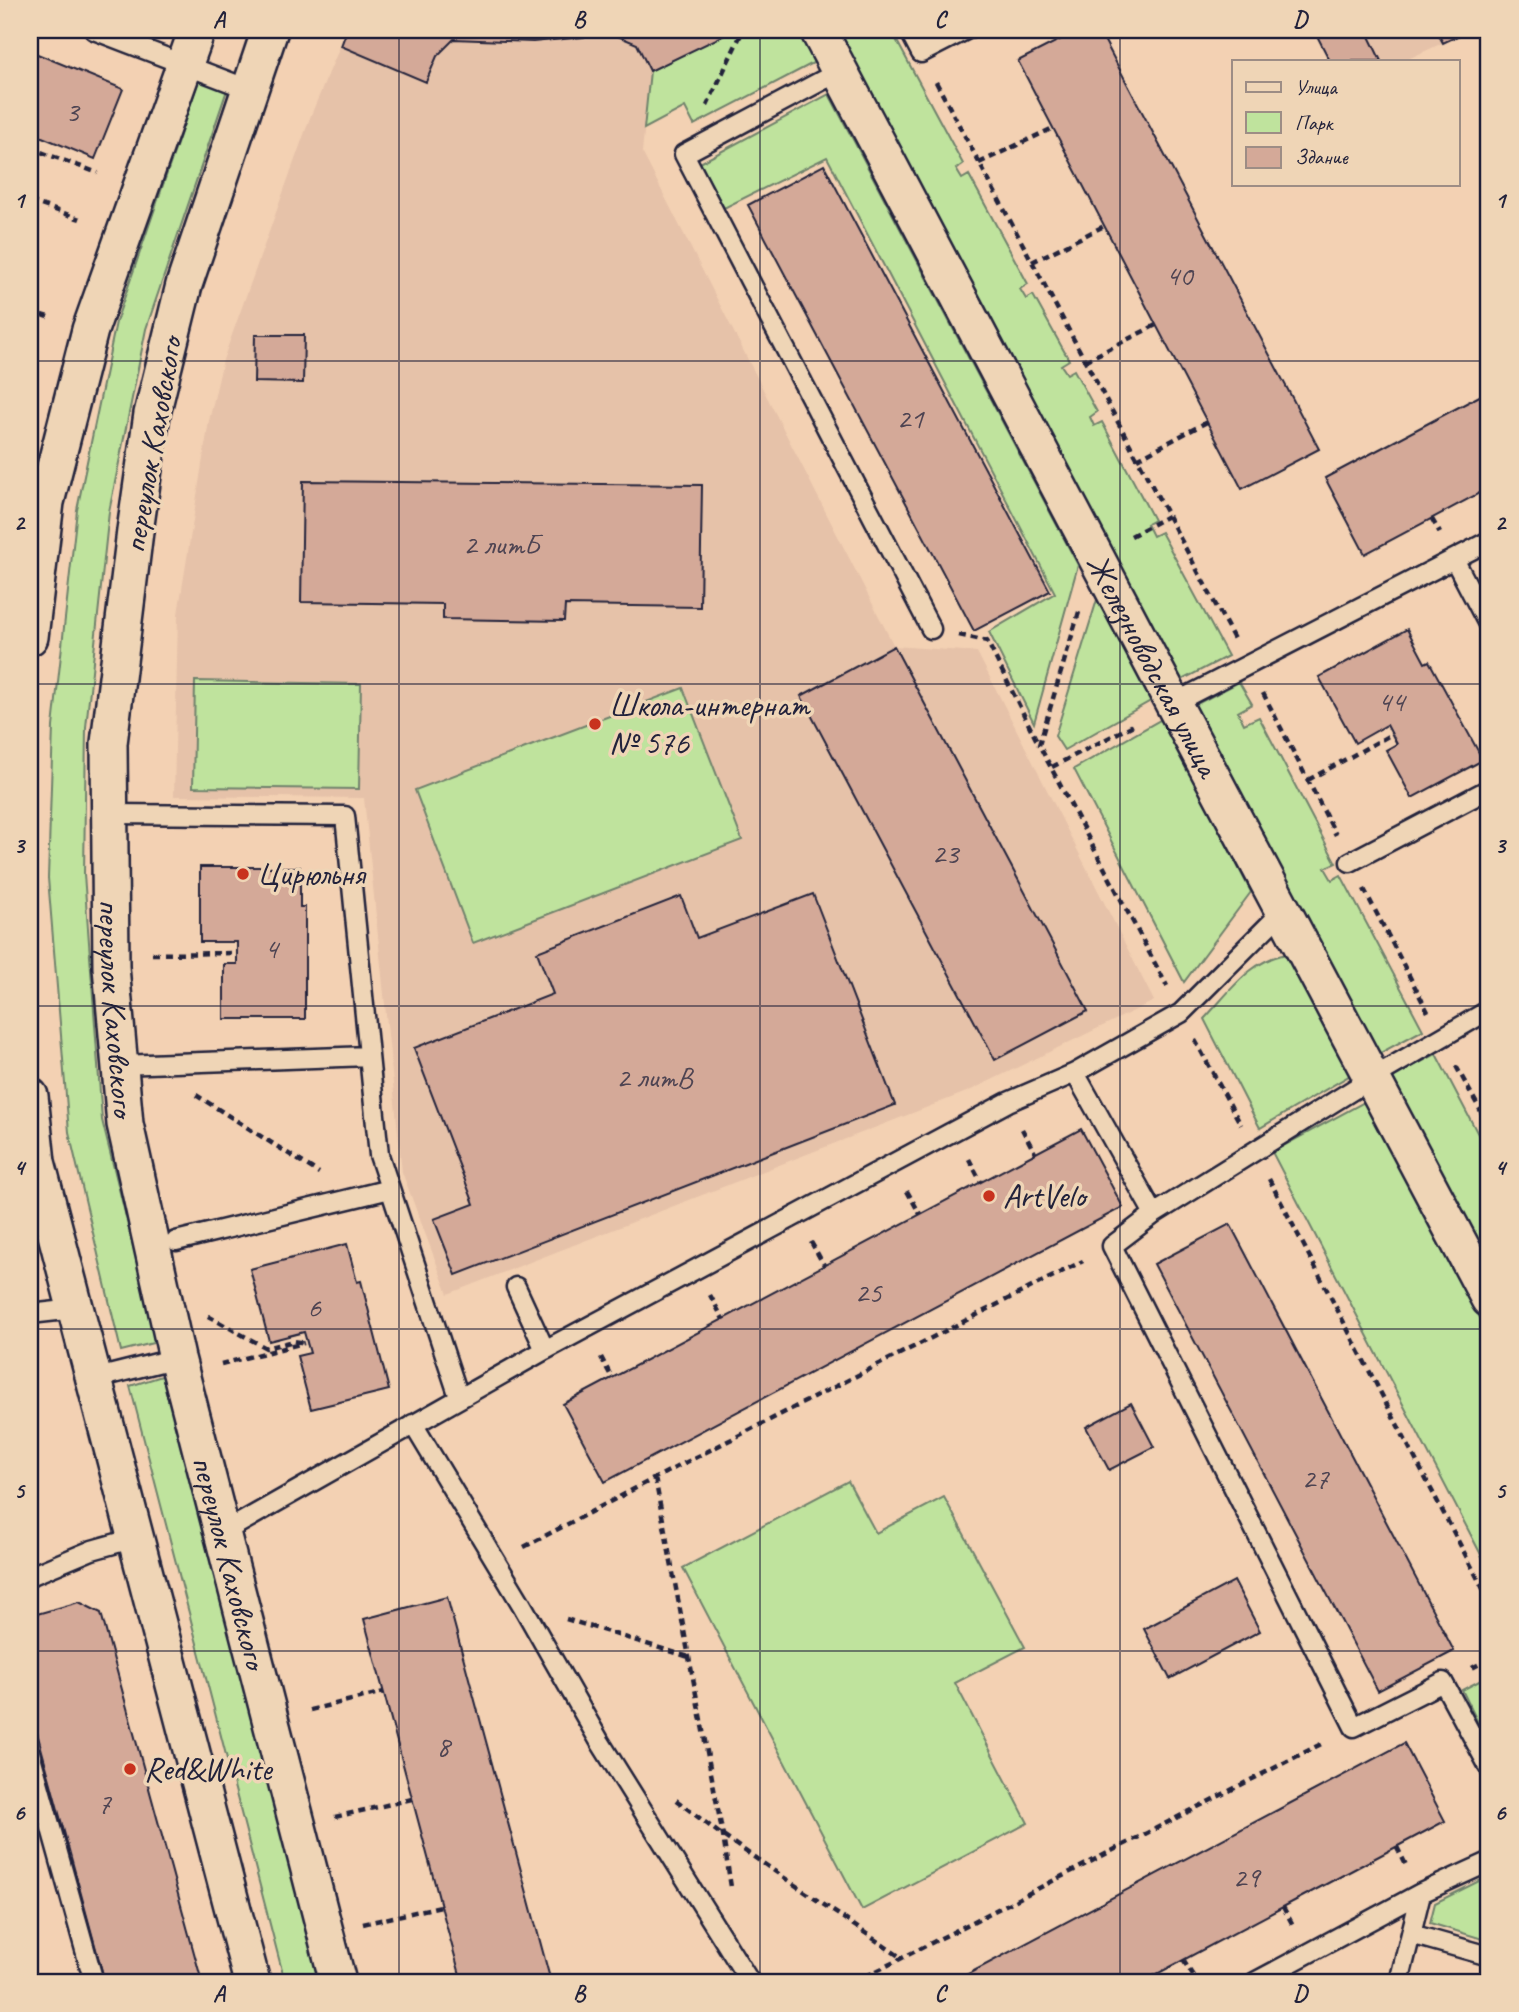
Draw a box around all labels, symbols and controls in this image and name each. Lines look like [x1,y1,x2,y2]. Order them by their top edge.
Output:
text: A [213,5,227,34]
text: B [573,5,587,34]
text: C [935,5,949,34]
text: D [1293,5,1309,34]
legend [1232,60,1460,186]
text: Улица [1295,74,1338,100]
house number: 3 [65,92,81,130]
text: Парк [1295,110,1335,136]
text: Здание [1295,144,1349,170]
text: 1 [14,186,27,215]
text: 1 [1495,186,1508,215]
house number: 40 [1166,256,1195,294]
street label: переулок Каховского [112,331,192,556]
house number: 21 [897,399,925,437]
text: 2 [14,508,27,537]
text: 2 [1495,508,1508,537]
house number: 2 литБ [463,525,544,563]
street label: Железноводская улица [1077,547,1230,786]
house number: 44 [1378,682,1407,720]
place label: Школа-интернат № 576 [609,684,811,764]
marker: Школа-интернат № 576 [587,716,603,732]
text: 3 [14,831,27,860]
text: 3 [1495,831,1508,860]
house number: 23 [932,834,961,872]
place label: Цирюльня [257,853,367,895]
marker: Цирюльня [235,866,251,882]
street label: переулок Каховского [89,899,146,1122]
house number: 4 [264,929,280,967]
house number: 2 литВ [616,1058,695,1096]
text: 4 [14,1153,27,1182]
text: 4 [1495,1153,1508,1182]
place label: ArtVelo [1003,1175,1089,1217]
marker: ArtVelo [981,1188,997,1204]
house number: 25 [855,1273,883,1311]
house number: 6 [307,1288,322,1326]
street label: переулок Каховского [182,1451,278,1676]
house number: 27 [1302,1459,1330,1497]
text: 5 [14,1476,26,1505]
text: 5 [1495,1476,1507,1505]
house number: 8 [436,1727,452,1765]
place label: Red&White [144,1748,274,1790]
marker: Red&White [122,1761,138,1777]
house number: 7 [97,1784,112,1822]
text: 6 [14,1798,27,1827]
text: 6 [1495,1798,1508,1827]
house number: 29 [1233,1858,1262,1896]
text: A [213,1979,227,2008]
text: B [573,1979,587,2008]
text: C [935,1979,949,2008]
text: D [1293,1979,1309,2008]

